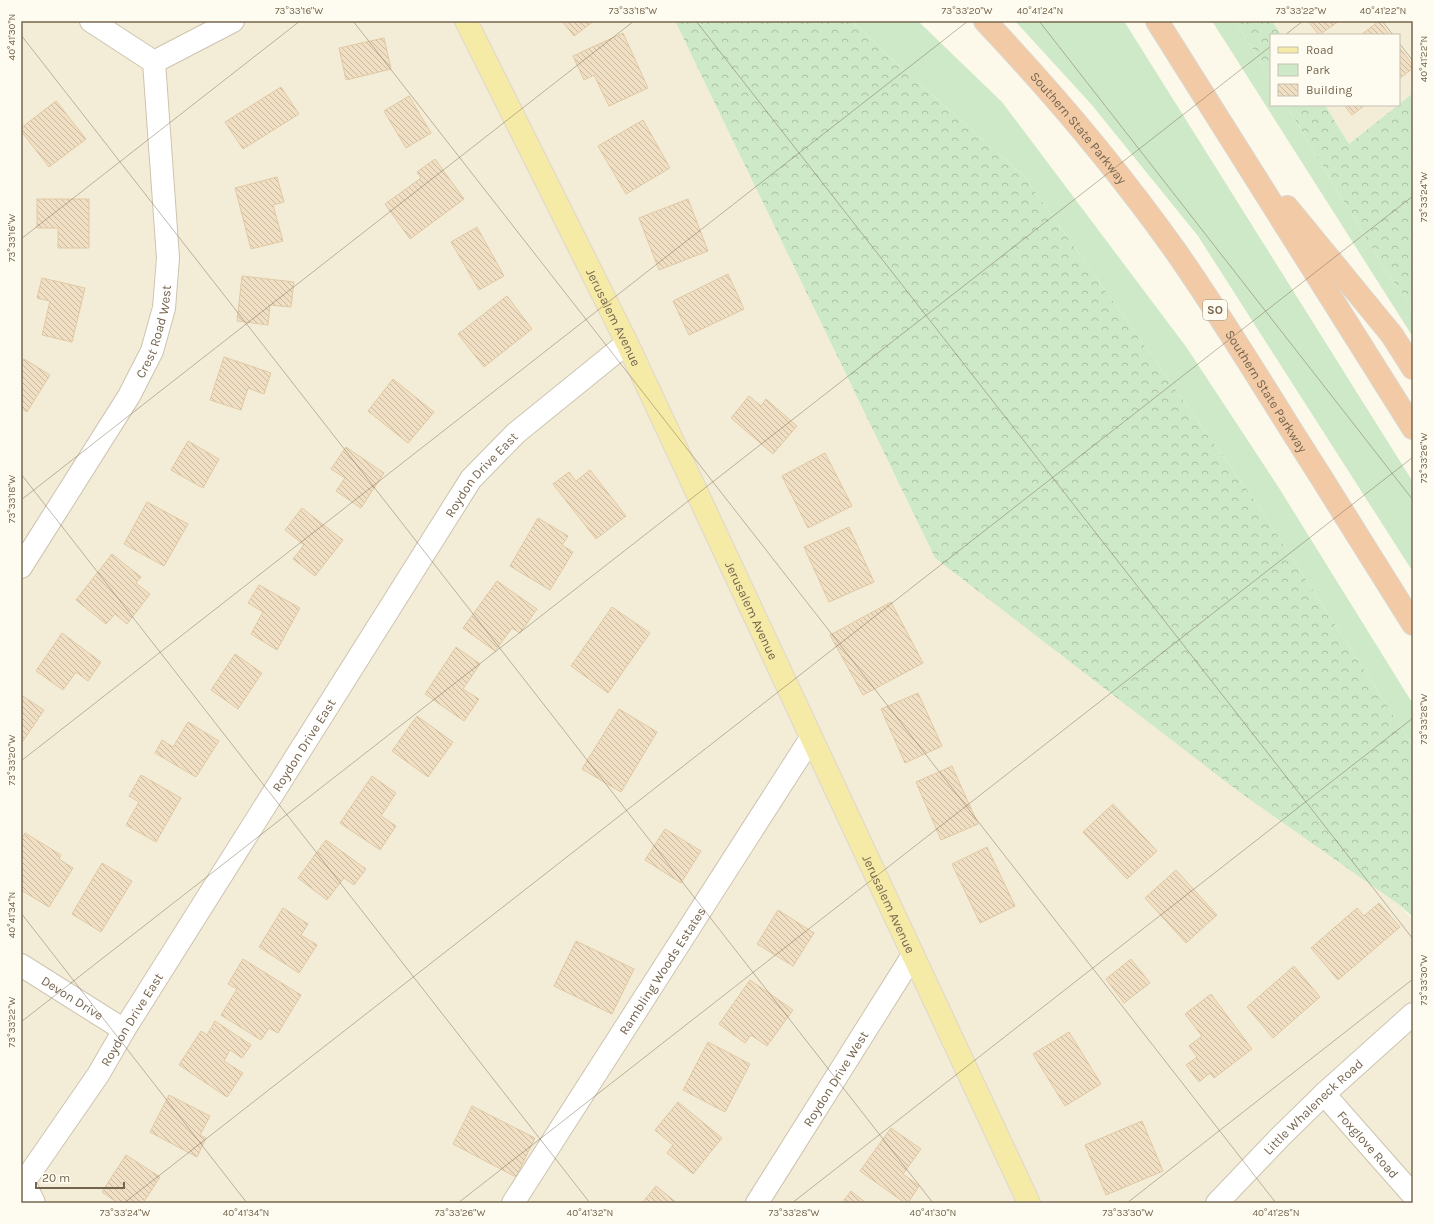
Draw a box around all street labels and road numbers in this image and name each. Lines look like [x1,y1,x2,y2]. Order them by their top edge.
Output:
street label: Southern State Parkway [1027,69,1130,187]
street label: Jerusalem Avenue [583,266,644,369]
street label: Crest Road West [132,284,174,381]
road number: SO [1203,300,1227,320]
street label: Southern State Parkway [1222,327,1310,455]
street label: Roydon Drive East [442,429,521,520]
street label: Jerusalem Avenue [722,559,781,662]
street label: Roydon Drive East [269,696,339,794]
street label: Jerusalem Avenue [859,852,918,956]
street label: Rambling Woods Estates [616,904,709,1037]
street label: Roydon Drive East [98,970,166,1069]
street label: Devon Drive [39,973,106,1023]
street label: Roydon Drive West [800,1028,871,1129]
street label: Little Whaleneck Road [1260,1056,1366,1158]
street label: Foxglove Road [1334,1108,1402,1181]

